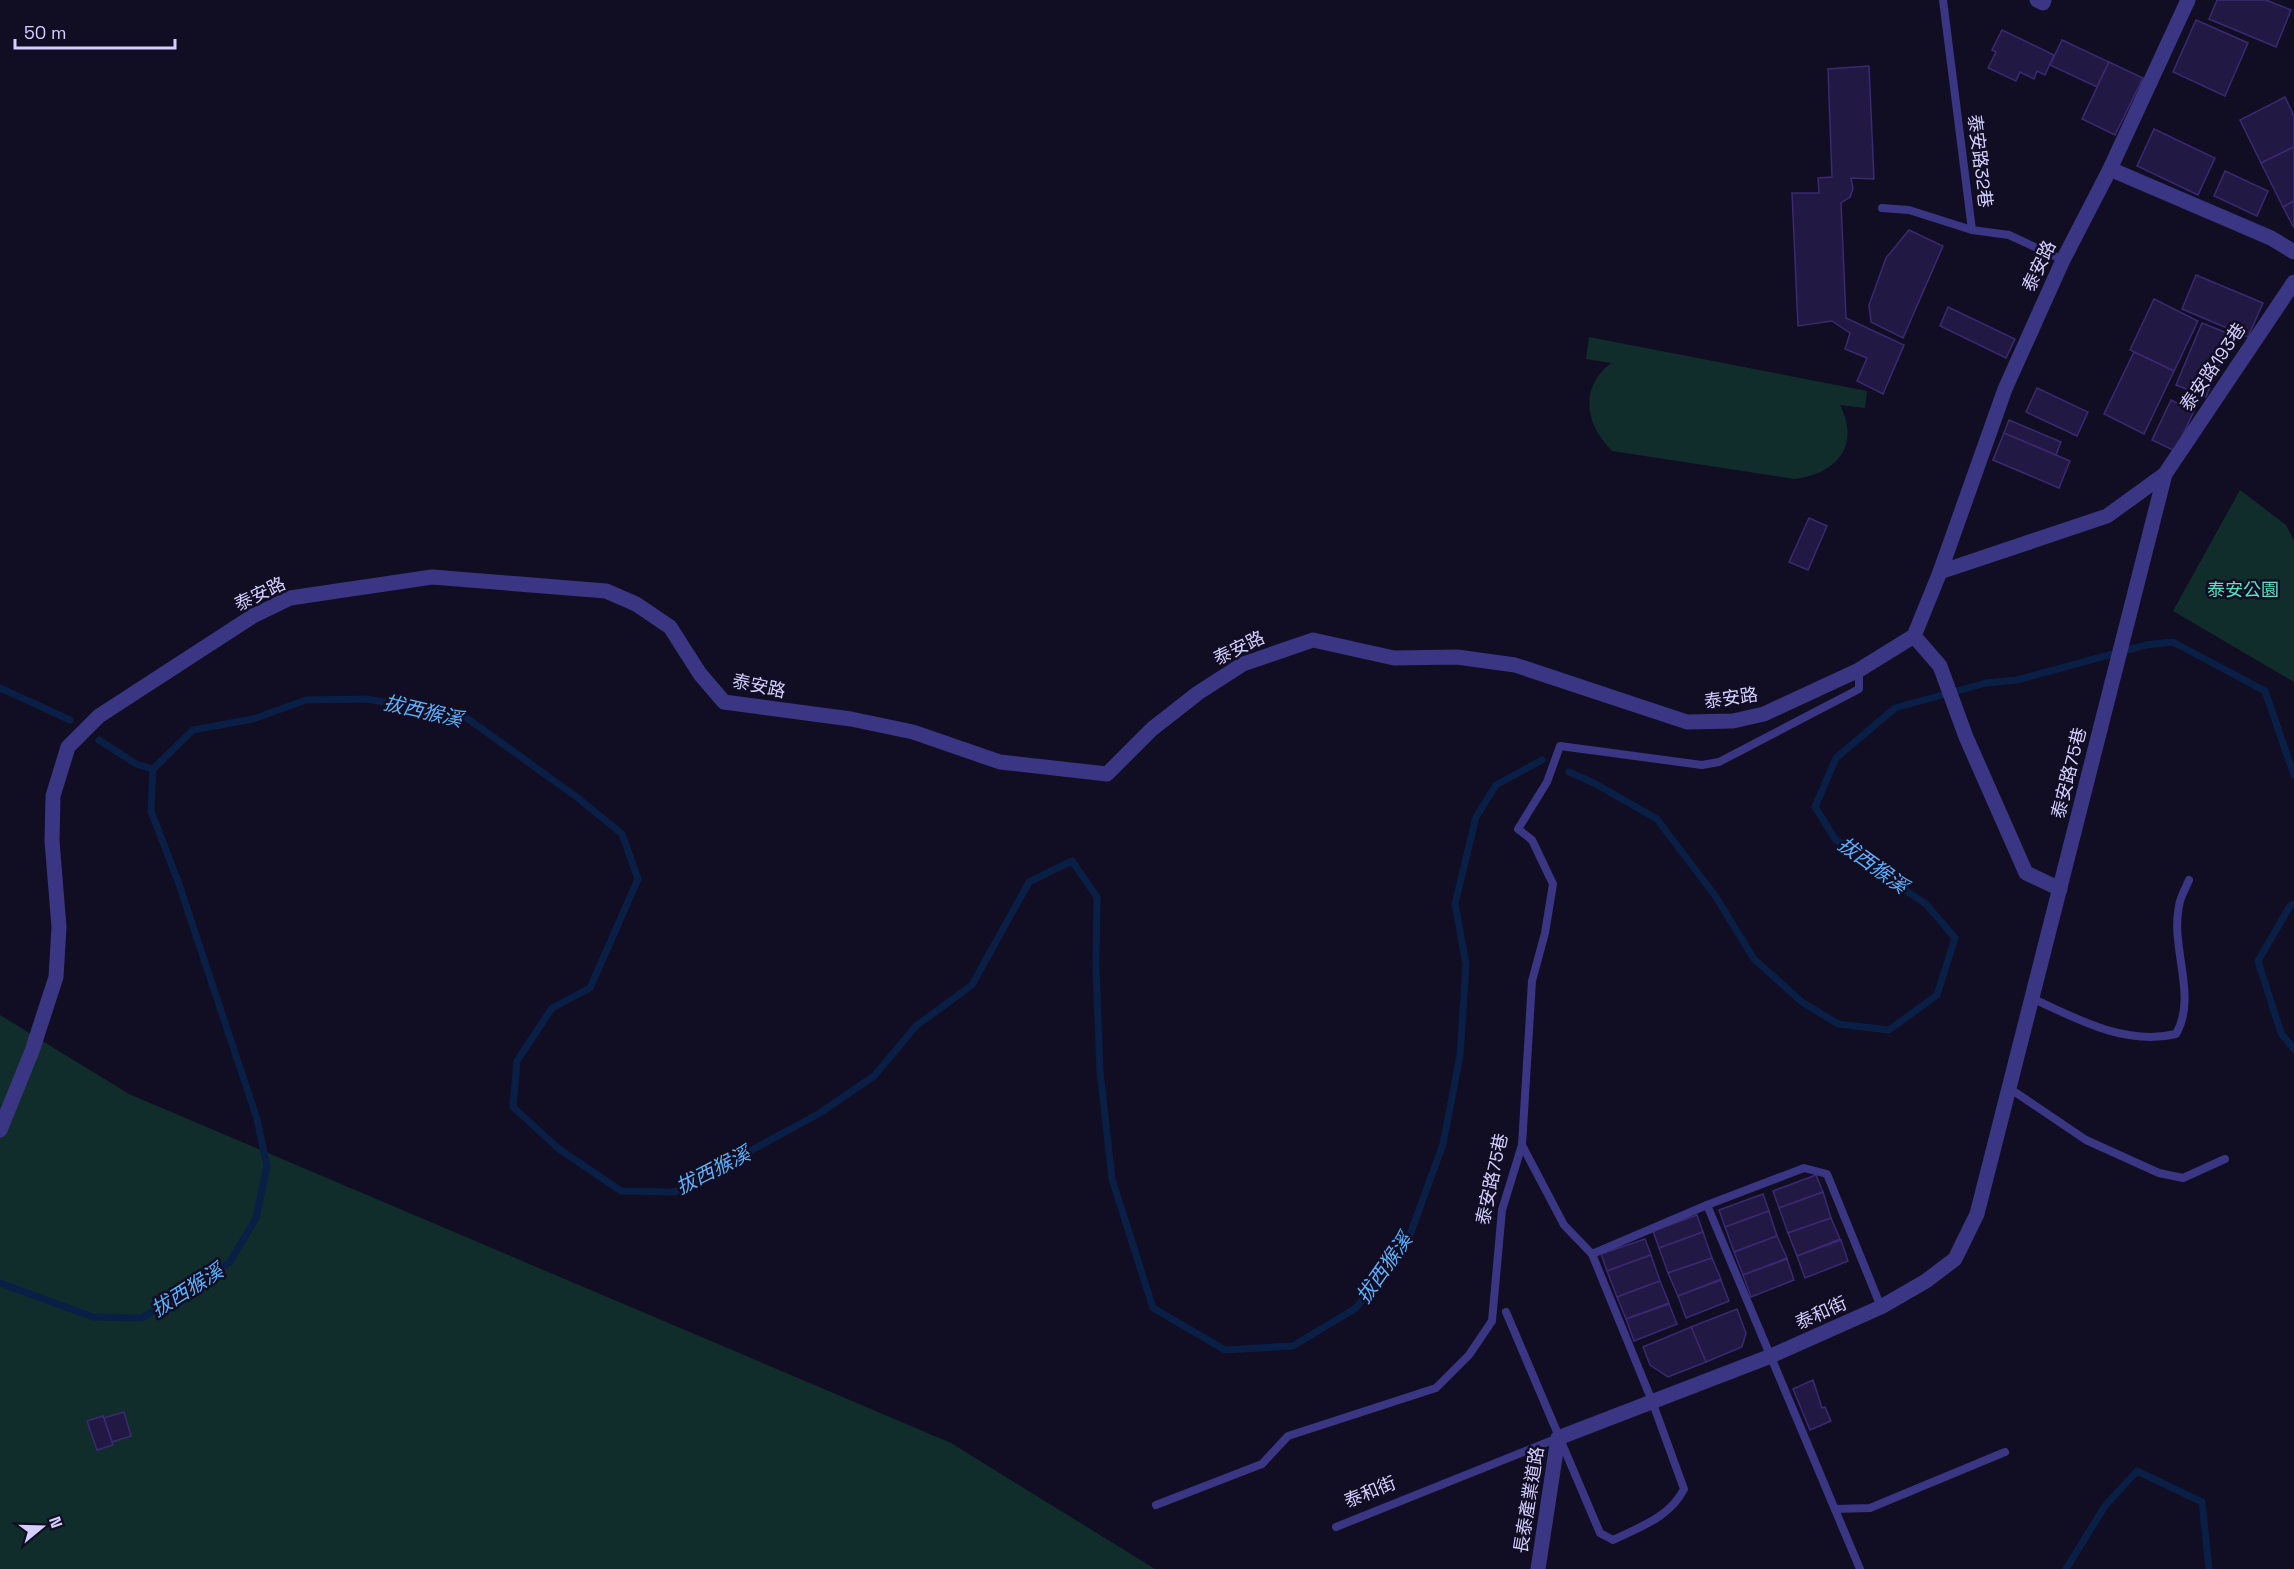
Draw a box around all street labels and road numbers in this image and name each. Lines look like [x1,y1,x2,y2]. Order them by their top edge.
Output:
street label: 泰安路32巷 [1963,113,1998,209]
street label: 泰安路 [2017,236,2060,295]
street label: 泰安路193巷 [2175,318,2250,415]
street label: 泰安路 [230,571,289,616]
street label: 泰安路 [1209,625,1268,670]
street label: 泰安路 [730,669,788,702]
street label: 泰安路 [1703,682,1759,713]
street label: 泰安路75巷 [2046,725,2091,821]
street label: 泰安路75巷 [1471,1131,1512,1227]
street label: 泰和街 [1791,1291,1850,1334]
street label: 長泰產業道路 [1509,1445,1548,1555]
street label: 泰和街 [1340,1471,1399,1512]

